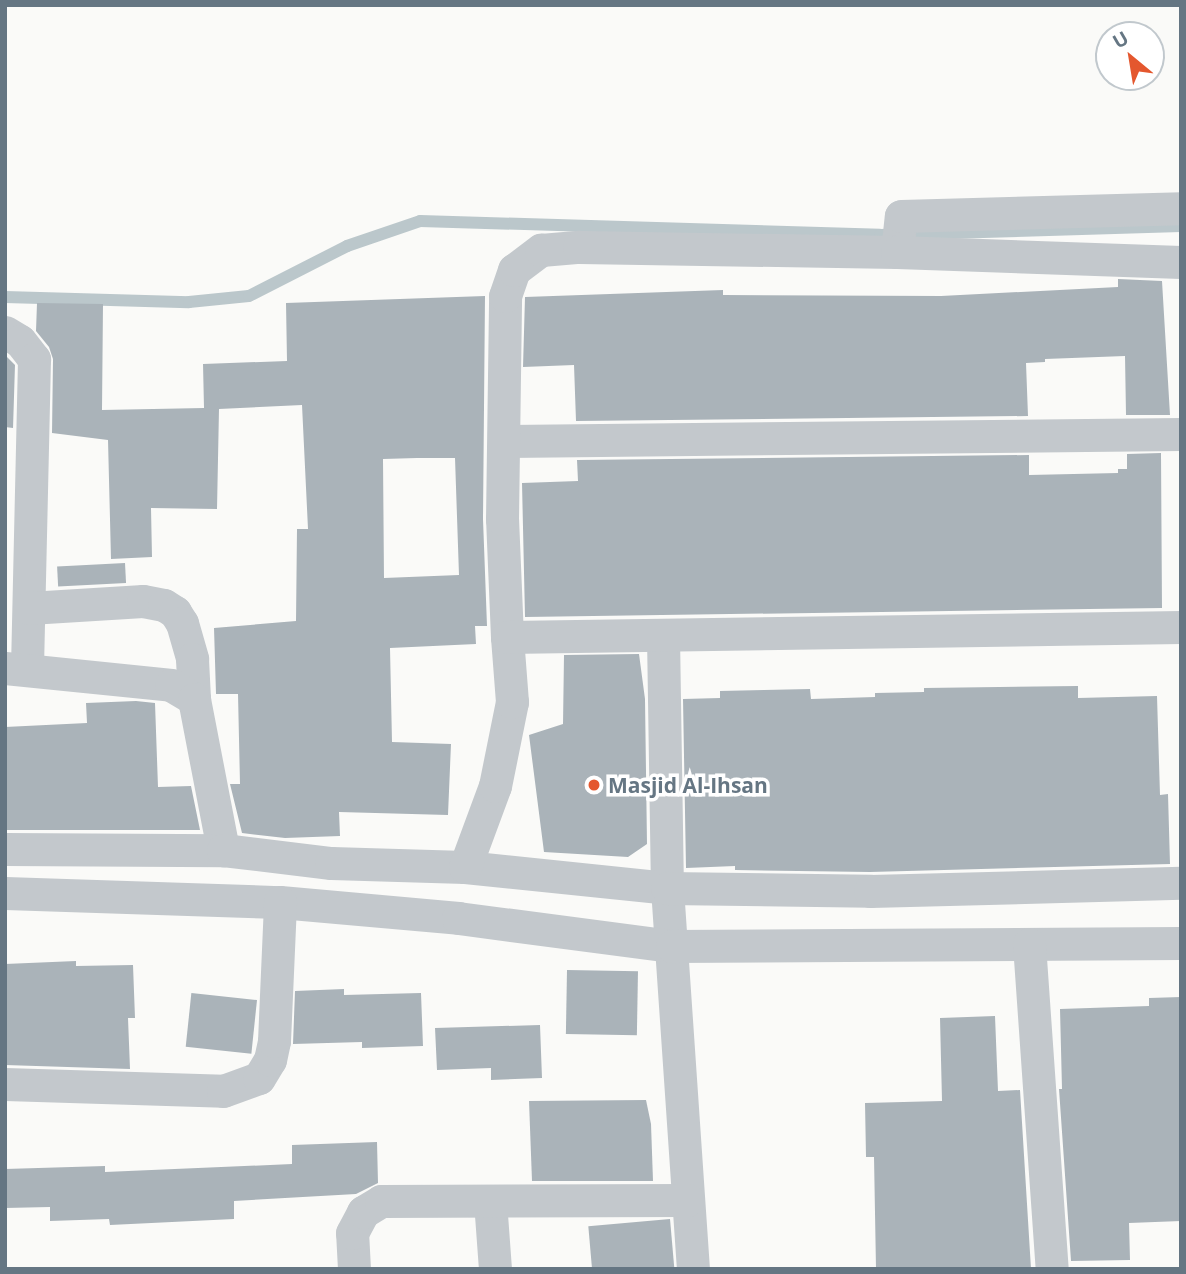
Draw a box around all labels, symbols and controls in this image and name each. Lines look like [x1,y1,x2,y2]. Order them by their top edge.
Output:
north arrow [1095,21,1165,91]
text: U [1108,25,1133,54]
place label: Masjid Al-Ihsan [608,772,768,798]
marker: Masjid Al-Ihsan [586,777,602,793]

